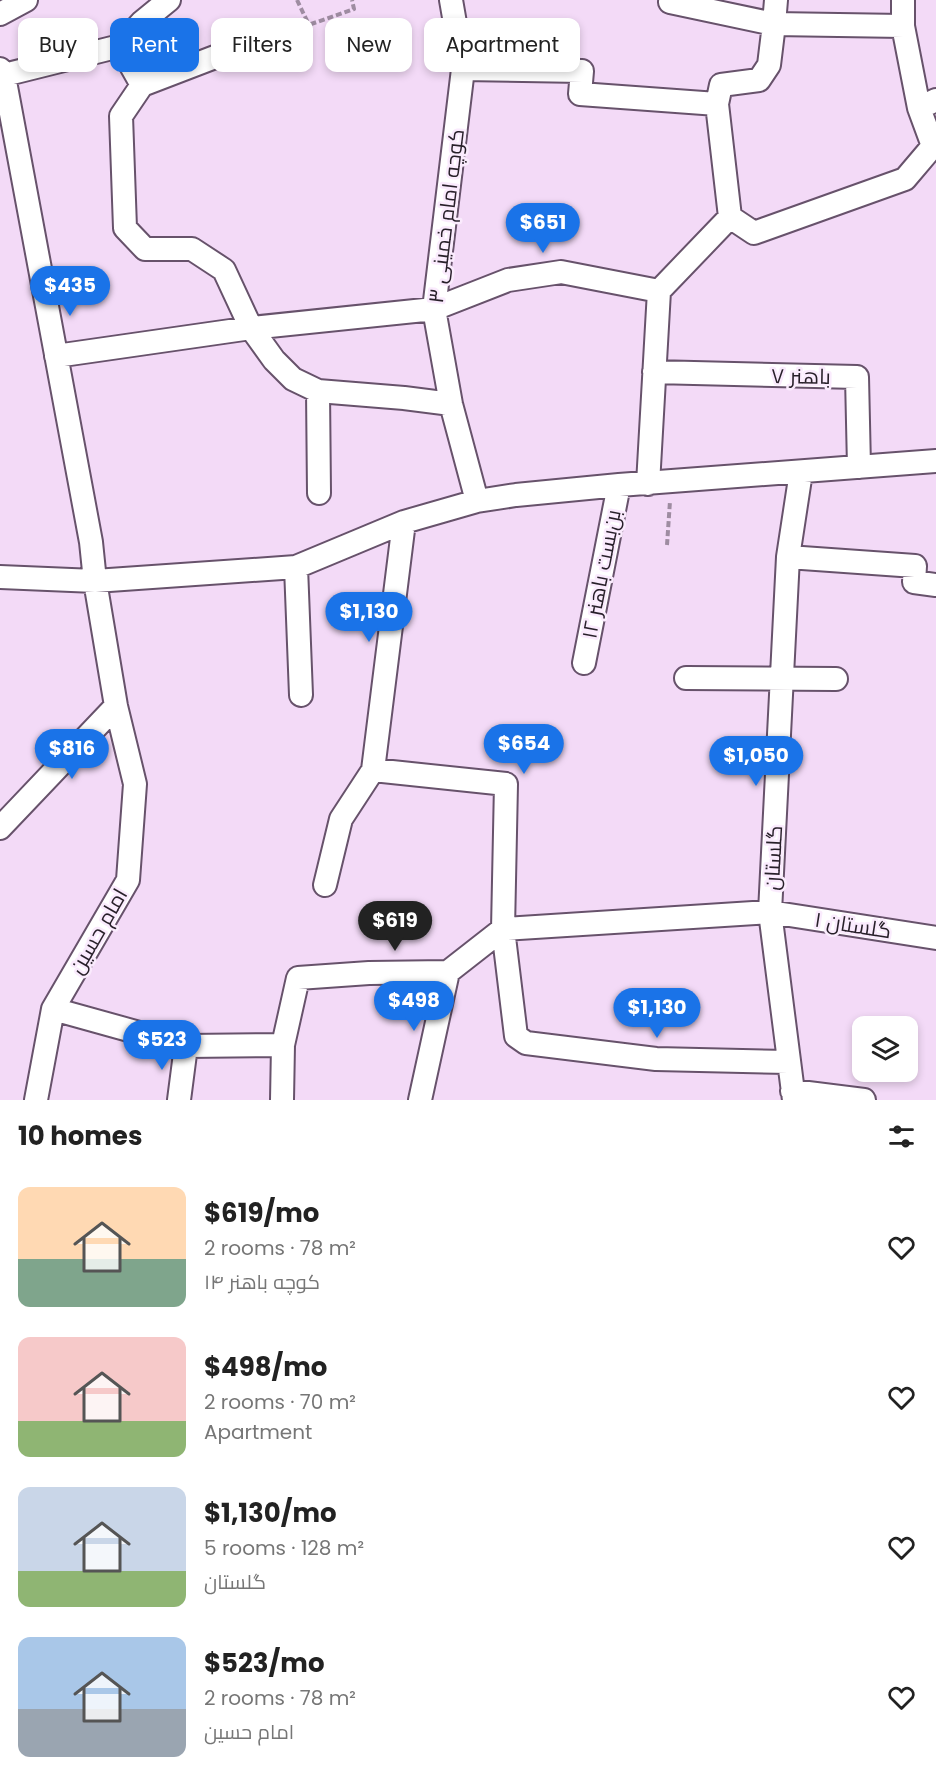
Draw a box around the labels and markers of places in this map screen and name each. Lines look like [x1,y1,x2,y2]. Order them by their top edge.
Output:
pin: $651 [507,203,579,254]
pin: $435 [34,266,106,317]
pin: $1,130 [320,592,418,643]
pin: $654 [488,724,560,775]
pin: $816 [36,729,108,780]
pin: $1,050 [707,736,805,787]
pin: $619 [359,901,431,952]
pin: $498 [378,981,450,1032]
pin: $1,130 [608,988,706,1039]
pin: $523 [126,1020,198,1071]

